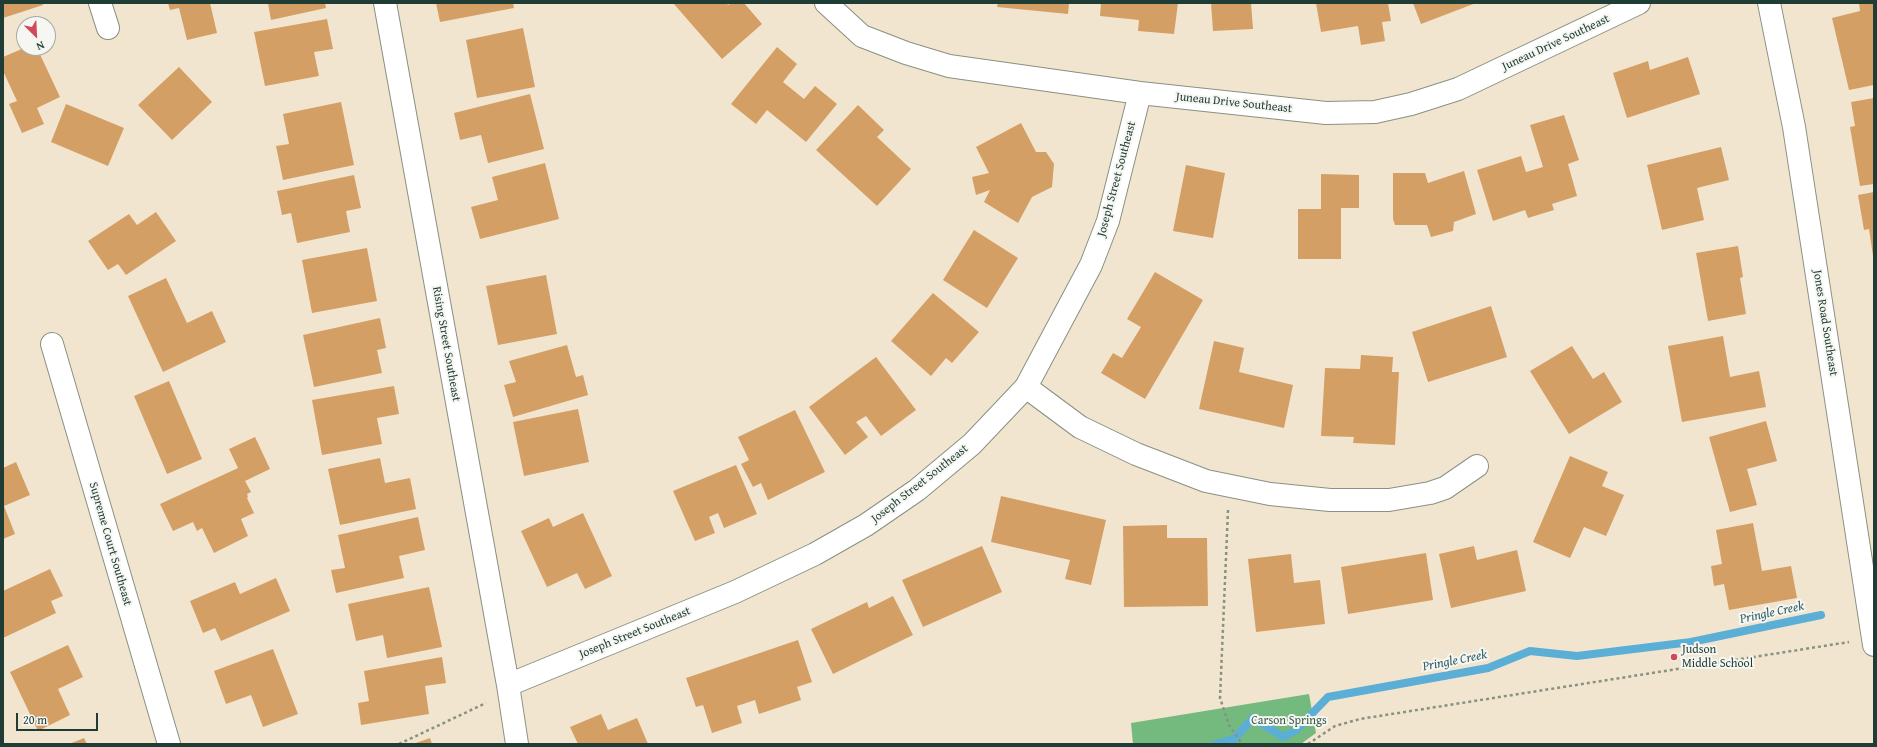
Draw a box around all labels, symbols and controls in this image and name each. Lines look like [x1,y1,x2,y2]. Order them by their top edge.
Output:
street label: Juneau Drive Southeast [1500,12,1612,74]
north arrow [16,16,56,56]
text: N [34,37,47,55]
street label: Juneau Drive Southeast [1175,90,1293,116]
street label: Joseph Street Southeast [1095,120,1139,238]
street label: Jones Road Southeast [1810,269,1840,377]
street label: Rising Street Southeast [429,285,463,403]
street label: Joseph Street Southeast [869,442,971,526]
street label: Supreme Court Southeast [85,480,135,608]
water label: Pringle Creek [1738,599,1806,627]
street label: Joseph Street Southeast [577,604,693,662]
place label: Judson Middle School [1682,643,1753,671]
water label: Pringle Creek [1421,647,1489,675]
marker: Judson Middle School [1669,652,1679,662]
scale bar [18,705,100,731]
text: 20 m [23,711,47,728]
park label: Carson Springs [1251,714,1327,728]

